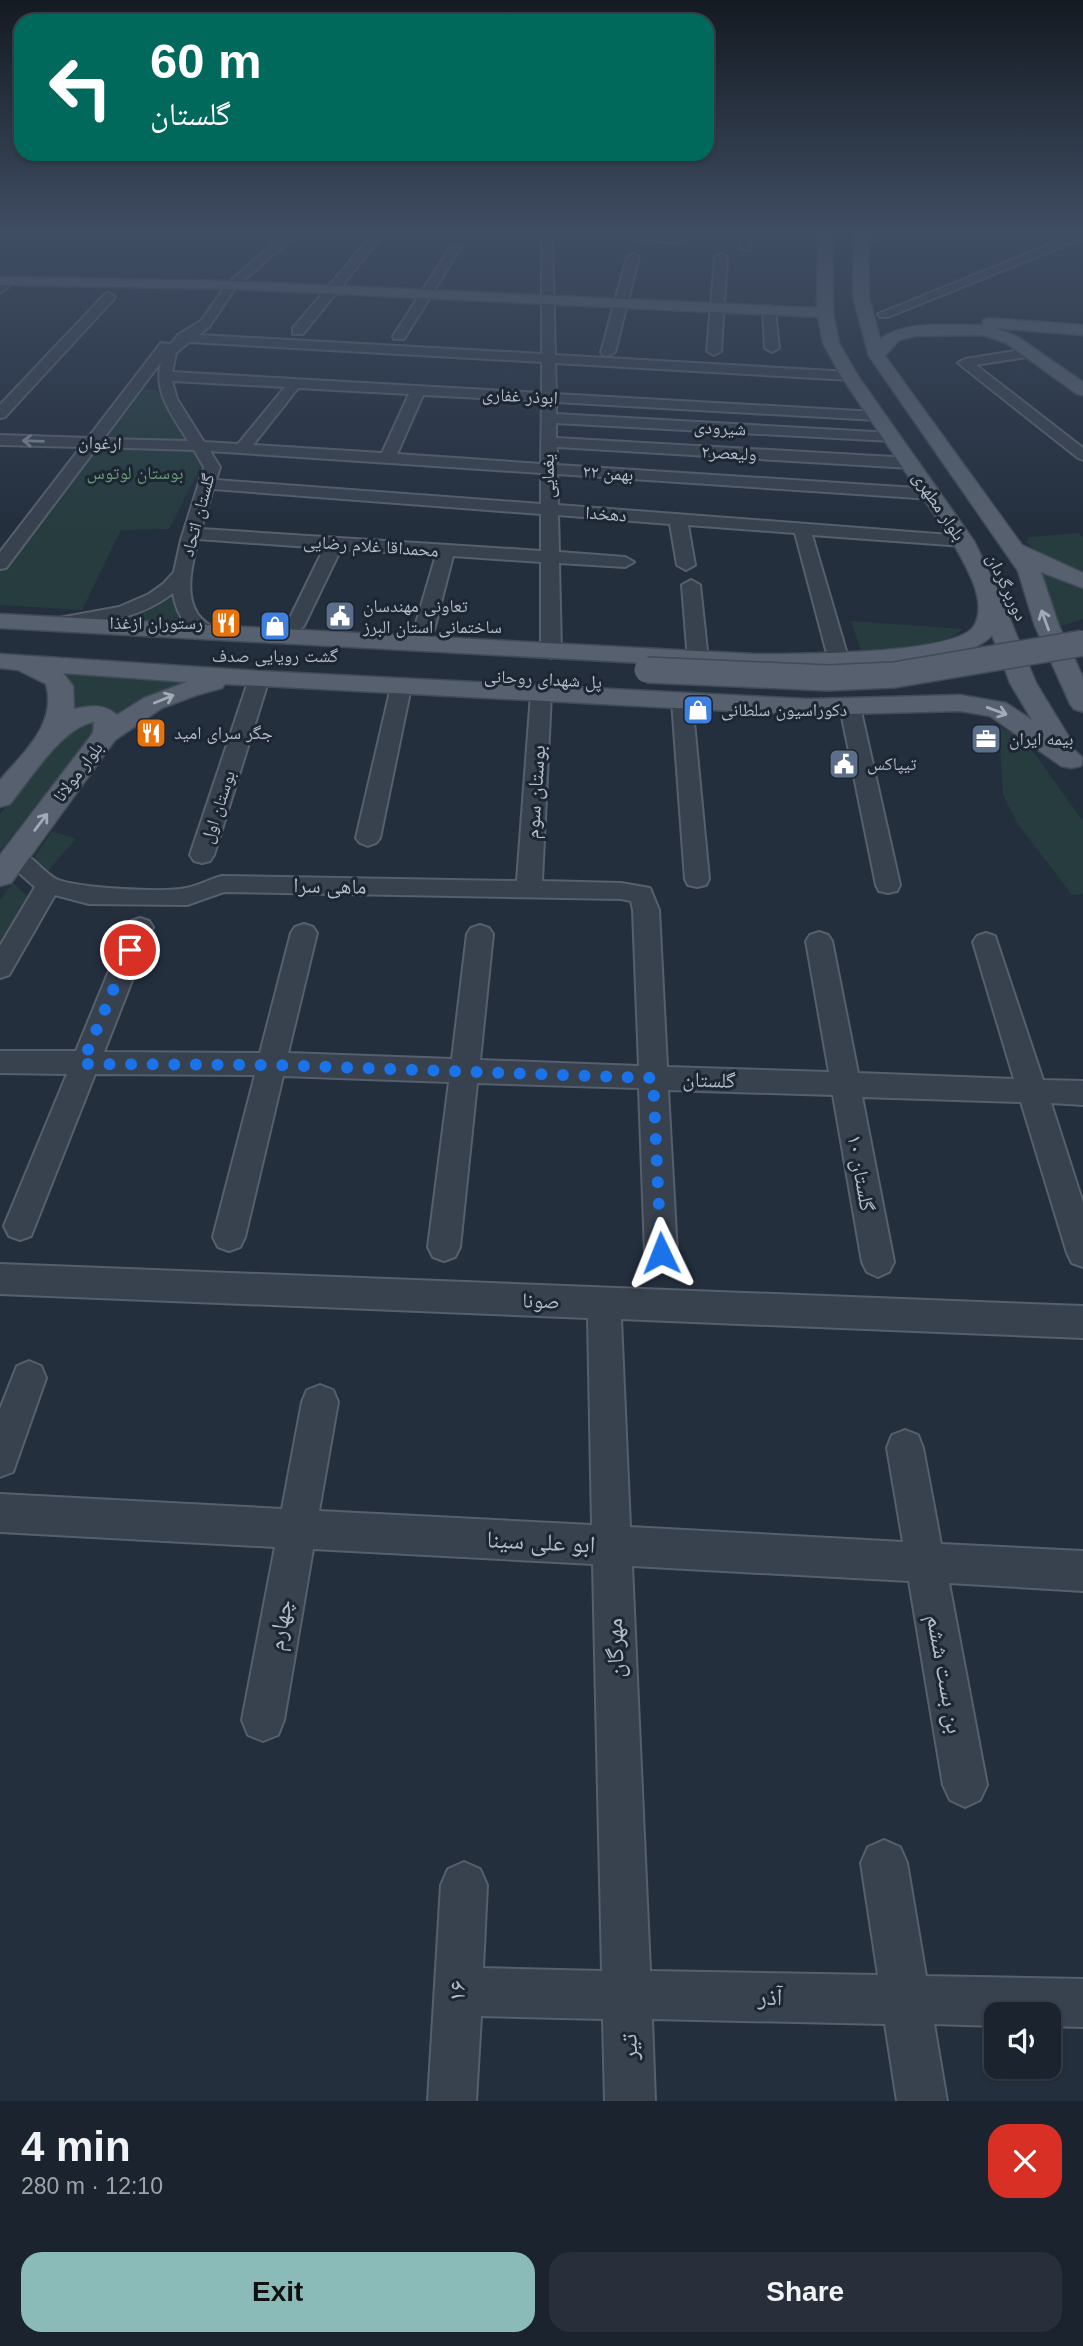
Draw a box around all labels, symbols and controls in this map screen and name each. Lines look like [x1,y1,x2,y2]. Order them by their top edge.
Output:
text: 60 m [150,34,262,88]
icon: left [35,42,126,133]
text: گلستان [150,96,231,132]
street label: ابوذر غفاری [482,384,558,409]
street label: شیرودی [693,417,747,440]
street label: ارغوان [78,432,122,455]
one-way arrow [22,434,45,448]
street label: ولیعصر۲ [701,442,757,465]
street label: یغمایی [538,454,559,498]
street label: ۲۲ بهمن [582,461,634,486]
park label: بوستان لوتوس [87,463,183,484]
street label: بلوار مطهری [908,468,969,545]
street label: گلستان اتحاد [177,471,220,559]
street label: دهخدا [585,503,627,525]
street label: محمداقا غلام رضایی [303,531,439,563]
street label: دوربرگردان [982,550,1031,624]
place label: تعاونی مهندسان ساختمانی استان البرز [362,596,502,638]
public building icon: تعاونی مهندسان ساختمانی استان البرز [323,599,357,633]
restaurant icon: رستوران ازغذا [209,606,243,640]
shop icon: گشت رویایی صدف [258,609,292,643]
one-way arrow [1038,609,1051,631]
place label: رستوران ازغذا [109,613,203,634]
place label: گشت رویایی صدف [212,646,339,667]
street label: پل شهدای روحانی [483,666,603,693]
one-way arrow [152,691,174,704]
shop icon: دکوراسیون سلطانی [681,693,715,727]
place label: دکوراسیون سلطانی [721,700,847,721]
one-way arrow [985,705,1007,718]
restaurant icon: جگر سرای امید [134,716,168,750]
office icon: بیمه ایران [969,722,1003,756]
place label: جگر سرای امید [174,723,273,744]
place label: بیمه ایران [1009,729,1074,750]
street label: بلوار مولانا [49,738,107,806]
street label: بوستان سوم [520,744,552,840]
public building icon: تیپاکس [827,747,861,781]
place label: تیپاکس [867,754,916,775]
street label: بوستان اول [197,768,240,846]
one-way arrow [34,813,48,832]
street label: ماهی سرا [293,873,367,900]
pin [100,920,160,980]
icon: arrive [111,931,149,969]
street label: گلستان [682,1067,736,1093]
street label: گلستان ۱۰ [842,1133,880,1214]
position arrow [624,1216,698,1290]
street label: صونا [522,1288,560,1313]
street label: ابو علی سینا [486,1525,596,1559]
street label: چهارم [262,1597,300,1653]
street label: بن بست ششم [919,1612,969,1736]
street label: مهرگان [600,1618,630,1678]
street label: ۱۶ [442,1980,471,2002]
street label: آذر [756,1983,784,2010]
map controls [984,2002,1061,2079]
button: sound [984,2002,1061,2079]
street label: تیر [615,2033,643,2062]
text: 4 min [21,2123,131,2170]
button: close [988,2124,1062,2198]
text: 280 m · 12:10 [21,2173,163,2199]
button: Exit [21,2252,535,2332]
button: Share [549,2252,1062,2332]

